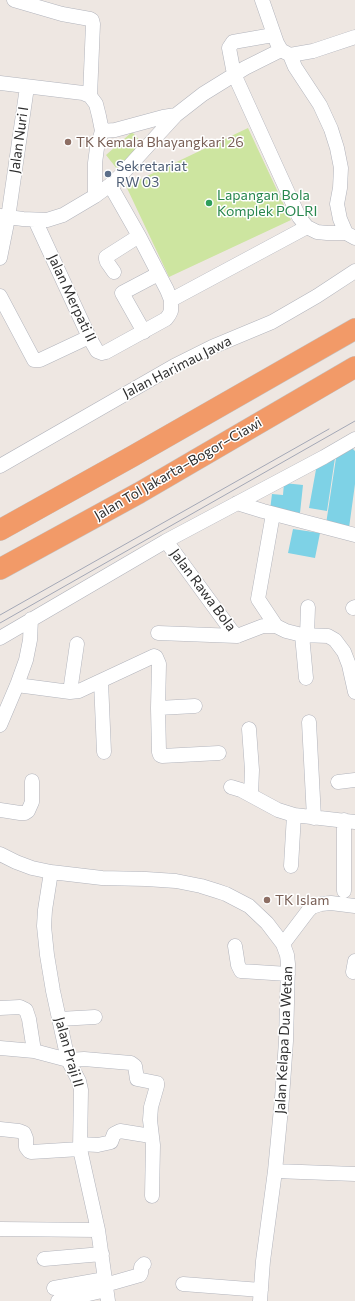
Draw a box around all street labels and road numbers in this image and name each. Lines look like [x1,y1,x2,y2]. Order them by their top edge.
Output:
street label: Jalan Nuri I [6,106,32,174]
street label: Jalan Merpati II [44,252,100,344]
street label: Jalan Harimau Jawa [120,332,234,402]
street label: Jalan Tol Jakarta–Bogor–Ciawi [91,414,265,524]
street label: Jalan Rawa Bola [167,545,239,635]
street label: Jalan Kelapa Dua Wetan [272,966,296,1114]
street label: Jalan Praji II [51,1015,87,1089]

